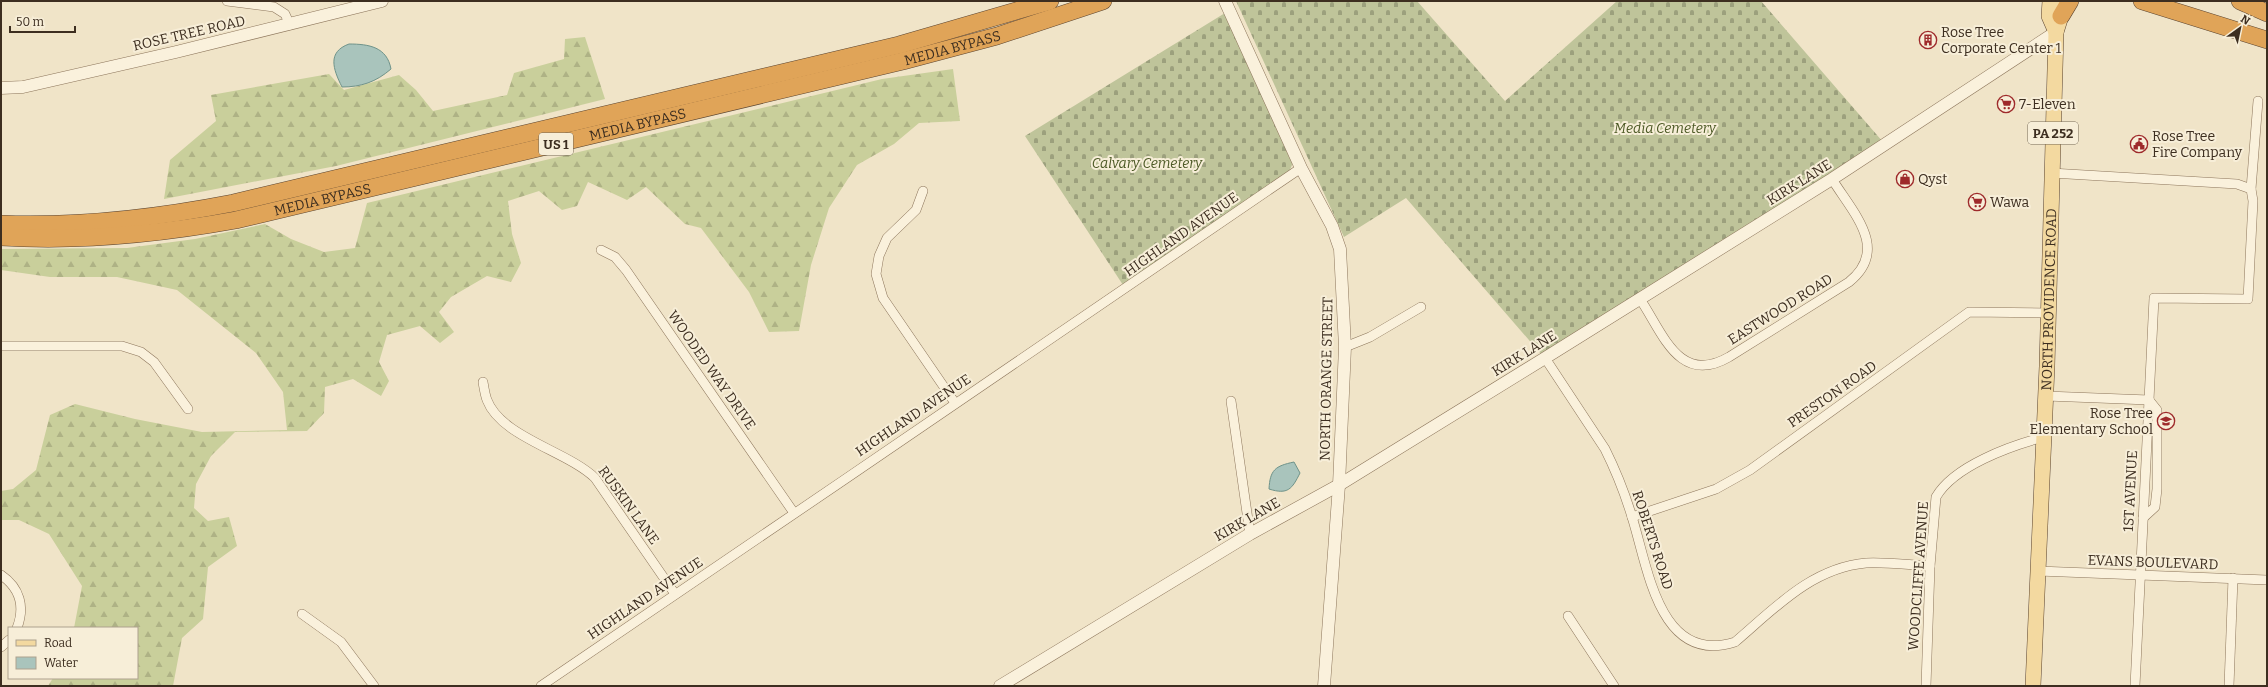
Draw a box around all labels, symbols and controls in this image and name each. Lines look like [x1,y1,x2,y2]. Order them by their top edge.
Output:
scale bar [10,8,75,34]
north arrow [2220,8,2260,48]
street label: ROSE TREE ROAD [131,12,247,55]
text: N [2238,12,2253,28]
text: 50 m [16,15,45,29]
place label: Rose Tree Corporate Center 1 [1941,24,2062,57]
street label: MEDIA BYPASS [902,27,1003,69]
building icon: Rose Tree Corporate Center 1 [1918,30,1938,50]
supermarket icon: 7-Eleven [1996,94,2016,114]
place label: 7-Eleven [2019,96,2076,113]
street label: MEDIA BYPASS [587,105,688,145]
park label: Media Cemetery [1614,120,1717,137]
road number: PA 252 [2028,122,2078,144]
place label: Rose Tree Fire Company [2152,128,2243,161]
road number: US 1 [539,133,573,155]
public building icon: Rose Tree Fire Company [2129,134,2149,154]
park label: Calvary Cemetery [1092,155,1203,172]
street label: KIRK LANE [1764,156,1835,209]
shop icon: Qyst [1895,169,1915,189]
place label: Qyst [1918,171,1947,188]
street label: MEDIA BYPASS [272,180,373,220]
street label: HIGHLAND AVENUE [1121,189,1242,280]
supermarket icon: Wawa [1967,192,1987,212]
place label: Wawa [1990,194,2029,211]
street label: NORTH PROVIDENCE ROAD [2038,208,2060,391]
street label: EASTWOOD ROAD [1725,270,1836,348]
street label: NORTH ORANGE STREET [1317,297,1336,461]
street label: WOODED WAY DRIVE [664,307,759,433]
street label: KIRK LANE [1489,327,1560,380]
street label: PRESTON ROAD [1785,357,1880,431]
street label: HIGHLAND AVENUE [852,371,974,460]
place label: Rose Tree Elementary School [2030,405,2153,438]
school or university icon: Rose Tree Elementary School [2156,411,2176,431]
street label: 1ST AVENUE [2120,450,2141,532]
street label: RUSKIN LANE [594,463,663,548]
street label: ROBERTS ROAD [1628,488,1677,592]
street label: KIRK LANE [1211,494,1283,545]
street label: WOODCLIFFE AVENUE [1905,501,1932,651]
street label: EVANS BOULEVARD [2087,552,2219,573]
street label: HIGHLAND AVENUE [584,554,706,643]
legend [8,627,138,679]
text: Road [44,636,72,650]
text: Water [44,656,79,670]

